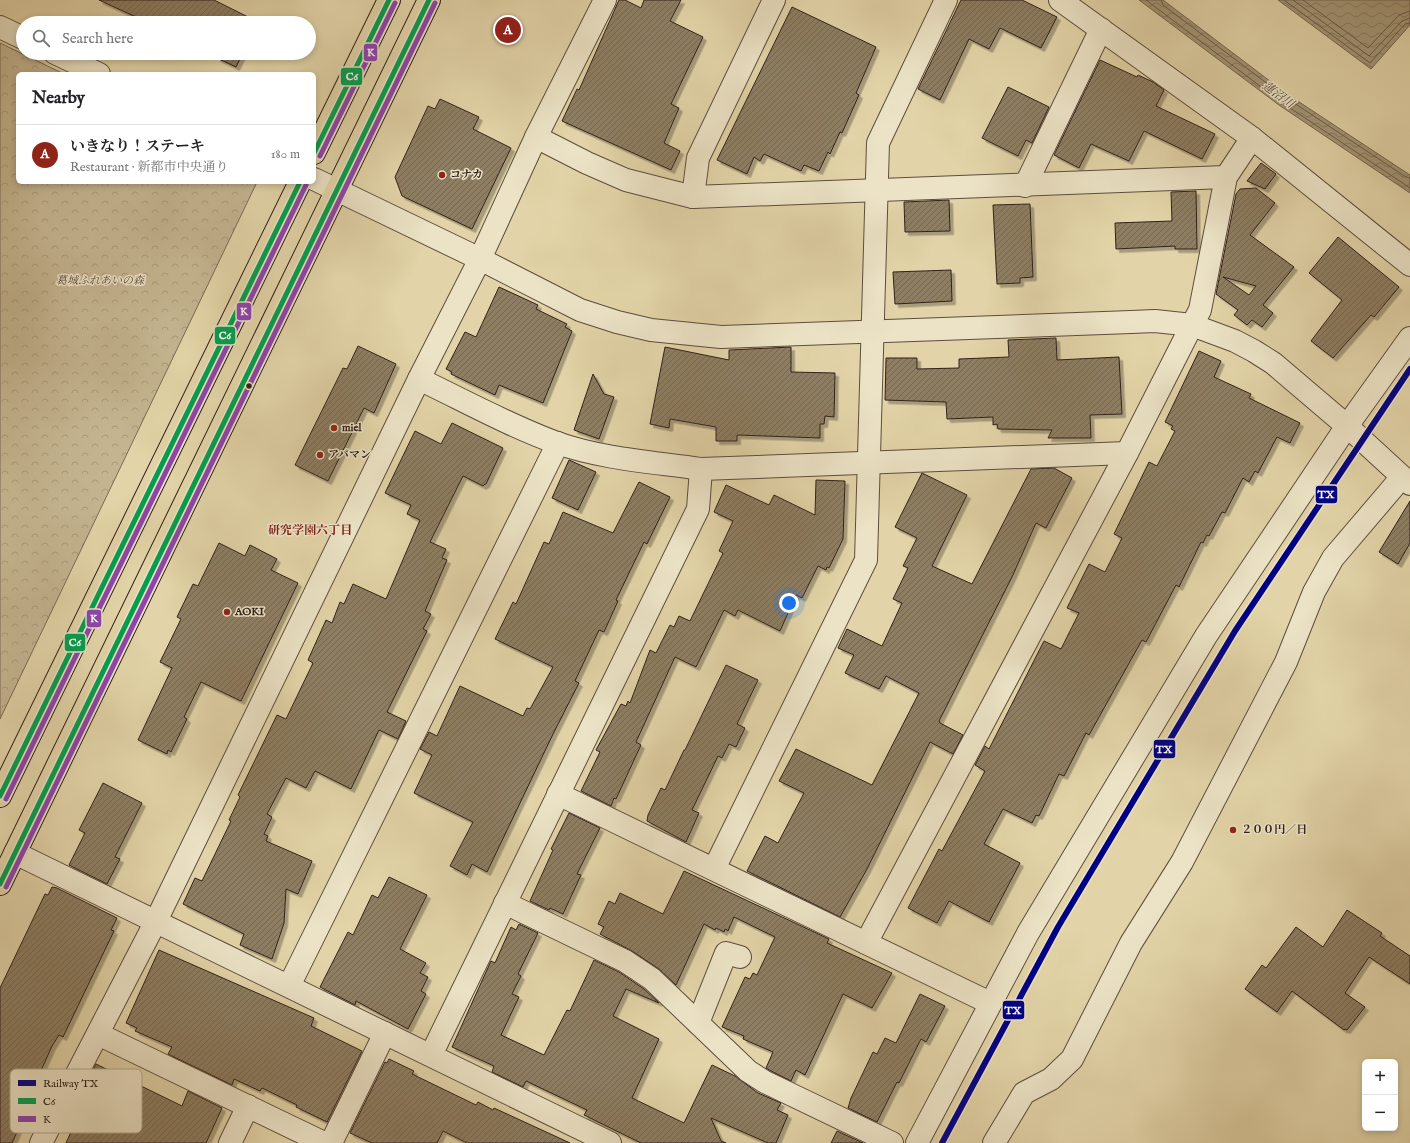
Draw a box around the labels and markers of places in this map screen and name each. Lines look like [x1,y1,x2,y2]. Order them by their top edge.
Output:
pin: A [495,15,521,45]
place label: コナカ [450,168,483,182]
marker: コナカ [437,170,447,180]
unlabelled marker [244,381,254,391]
place label: miel [342,421,362,435]
marker: miel [329,423,339,433]
place label: アパマン [328,448,371,462]
marker: アパマン [315,450,325,460]
place label: AOKI [234,605,264,619]
marker: AOKI [222,607,232,617]
place label: ２００円／日 [1241,823,1307,837]
marker: ２００円／日 [1228,825,1238,835]

